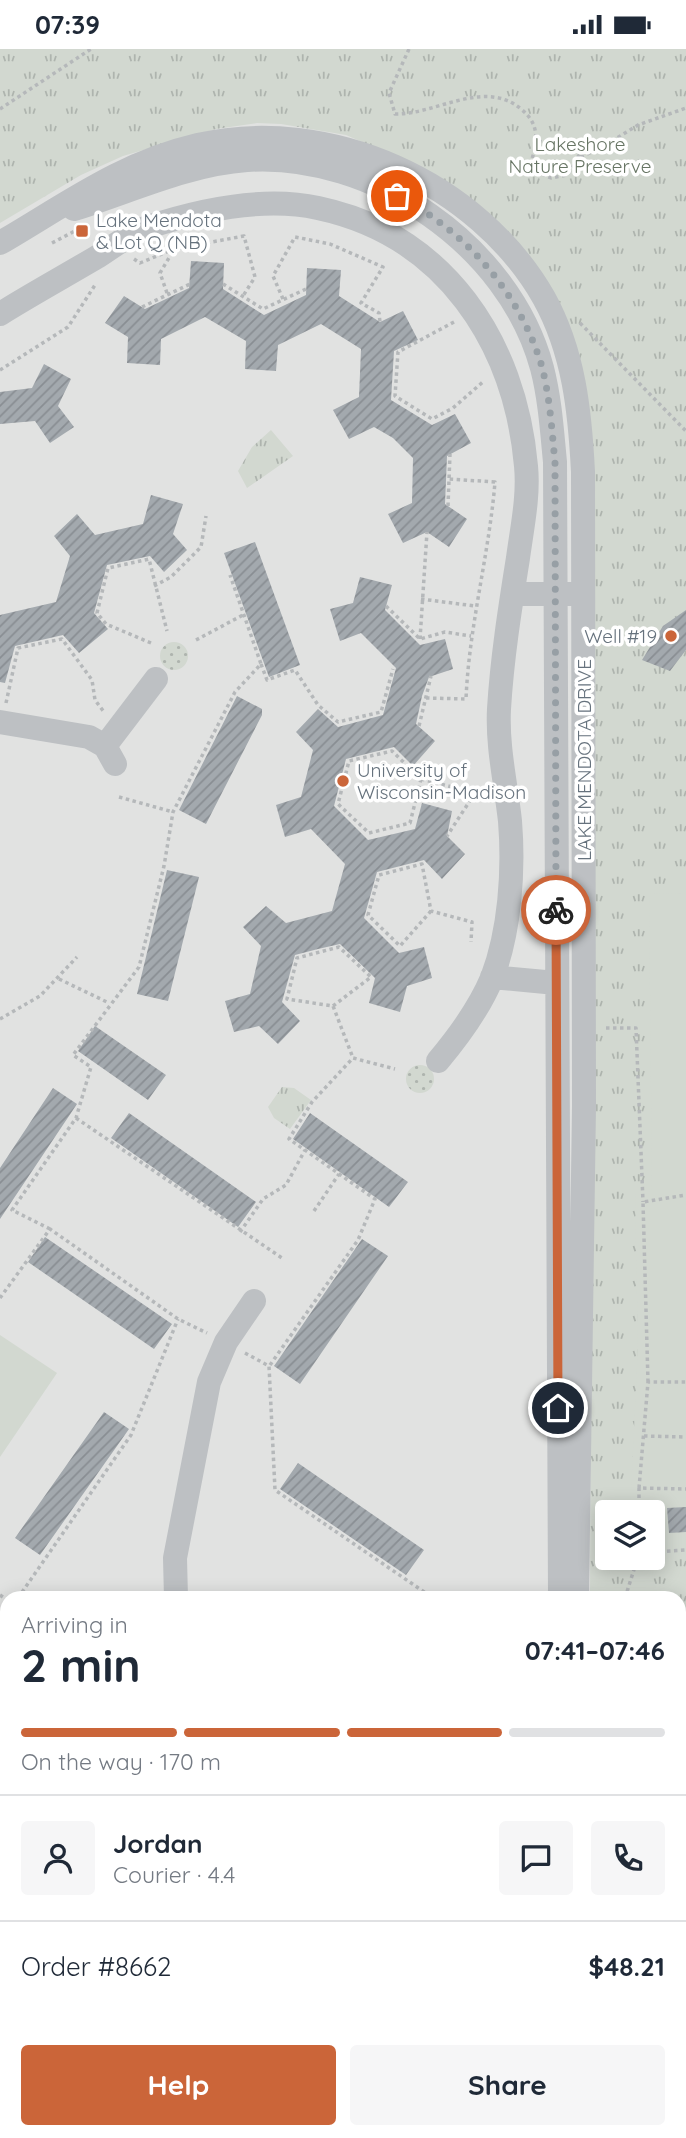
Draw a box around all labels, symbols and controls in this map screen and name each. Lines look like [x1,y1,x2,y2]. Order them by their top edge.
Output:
text: 07:39 [35,8,100,41]
park label: Lakeshore Nature Preserve [509,132,651,178]
pin [367,166,427,226]
icon: bag [378,177,416,215]
place label: Lake Mendota & Lot Q (NB) [96,208,222,254]
marker: Lake Mendota & Lot Q (NB) [74,223,90,239]
place label: Well #19 [584,624,657,648]
marker: Well #19 [663,628,679,644]
street label: LAKE MENDOTA DRIVE [572,659,596,861]
place label: University of Wisconsin-Madison [357,758,526,804]
marker: University of Wisconsin-Madison [335,773,351,789]
courier [521,875,591,945]
icon: bike [537,891,575,929]
pin [528,1378,588,1438]
icon: home [539,1389,577,1427]
map controls [595,1500,665,1570]
button: layers [595,1500,665,1570]
text: Arriving in [21,1610,128,1639]
text: 07:41–07:46 [525,1634,665,1667]
text: 2 min [21,1636,141,1694]
text: On the way · 170 m [21,1747,221,1776]
button: person [21,1821,95,1895]
button: chat [499,1821,573,1895]
button: phone [591,1821,665,1895]
text: Jordan [113,1827,202,1860]
text: Courier · 4.4 [113,1860,235,1889]
text: Order #8662 [21,1950,171,1983]
text: $48.21 [589,1950,665,1983]
button: Help [21,2045,336,2125]
button: Share [350,2045,665,2125]

